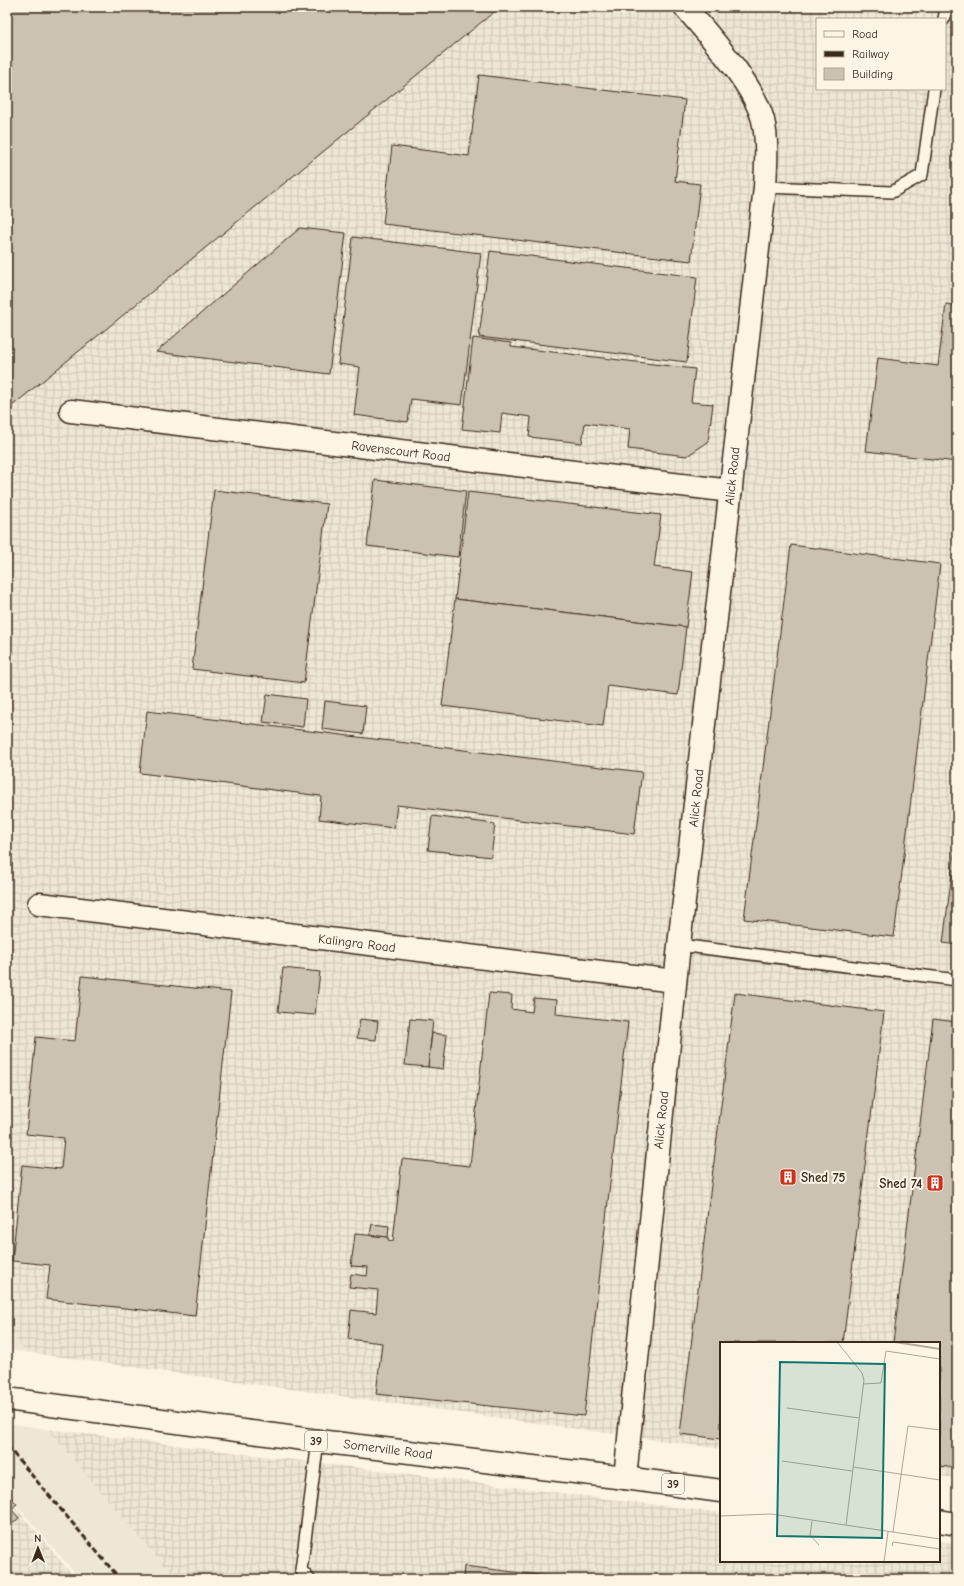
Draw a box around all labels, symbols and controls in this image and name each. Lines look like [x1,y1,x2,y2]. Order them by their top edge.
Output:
legend [816,18,946,90]
text: Road [852,27,878,41]
text: Railway [852,47,890,61]
text: Building [852,67,893,81]
street label: Ravenscourt Road [351,437,451,465]
street label: Alick Road [721,446,743,506]
street label: Alick Road [685,768,707,828]
street label: Kalingra Road [317,931,397,955]
street label: Alick Road [650,1090,672,1150]
building icon: Shed 75 [778,1167,798,1187]
place label: Shed 75 [801,1170,846,1185]
building icon: Shed 74 [925,1173,945,1193]
place label: Shed 74 [879,1176,922,1191]
inset map [720,1342,940,1562]
road number: 39 [305,1431,327,1451]
street label: Somerville Road [343,1436,433,1462]
road number: 39 [662,1474,684,1494]
north arrow [18,1528,58,1568]
text: N [34,1532,42,1545]

